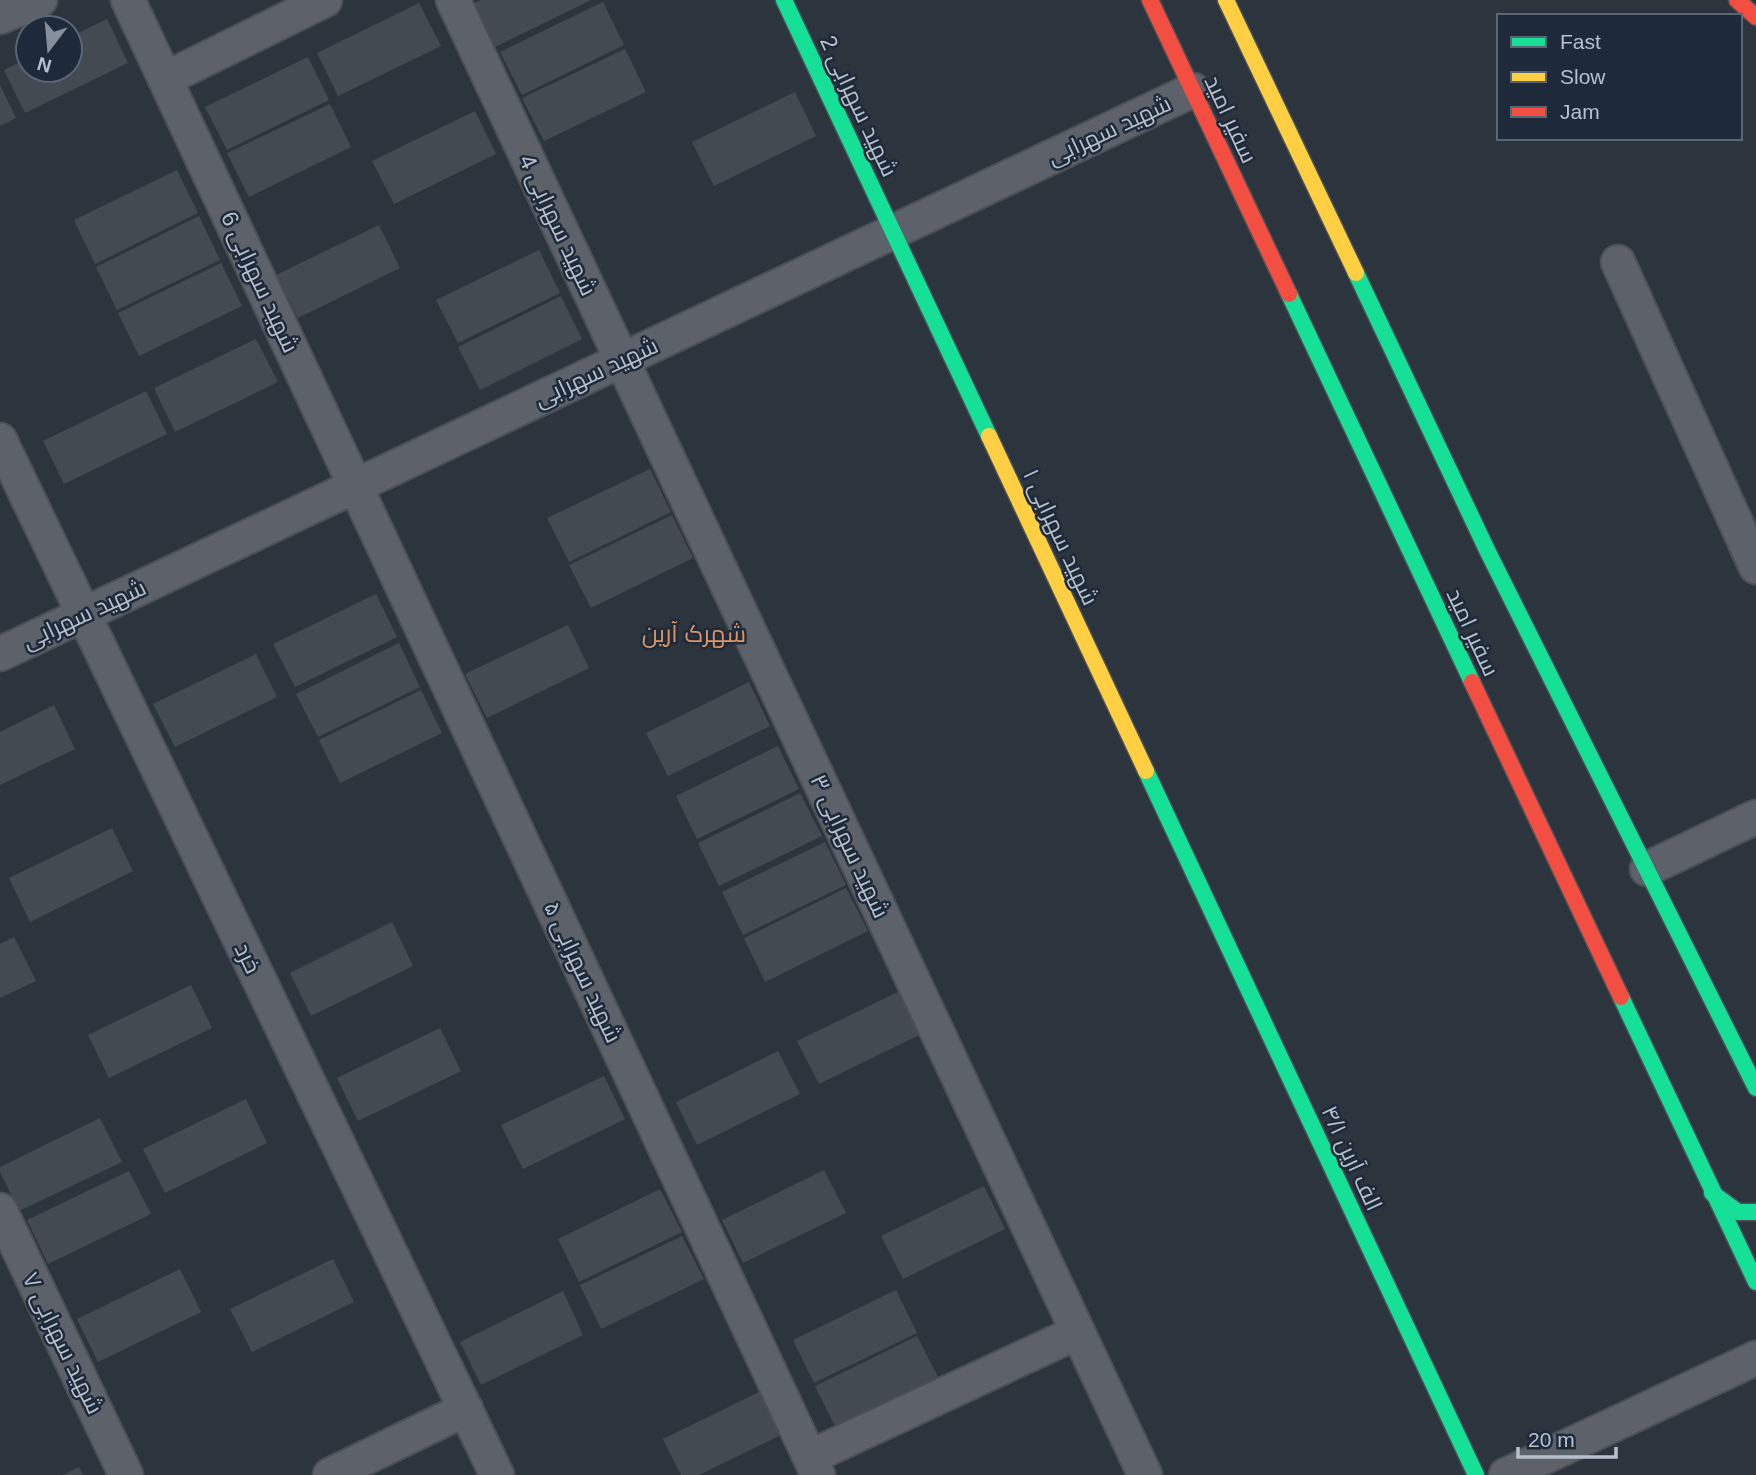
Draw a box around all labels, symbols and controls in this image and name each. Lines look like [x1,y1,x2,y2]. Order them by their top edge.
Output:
north arrow [14,14,84,84]
legend [1497,14,1742,140]
text: Fast [1560,30,1601,53]
street label: شهید سهرابی 2 [814,31,903,181]
text: N [35,53,54,77]
text: Slow [1560,65,1606,88]
street label: سفیر امید [1199,71,1263,167]
street label: شهید سهرابی [1043,90,1175,171]
text: Jam [1560,100,1600,123]
street label: شهید سهرابی 4 [513,150,602,300]
street label: شهید سهرابی 6 [215,207,304,357]
street label: شهید سهرابی [530,332,662,413]
street label: شهید سهرابی ۱ [1017,465,1104,609]
street label: شهید سهرابی [18,574,150,655]
street label: سفیر امید [1441,584,1505,680]
district label: شهرک آرین [642,620,746,648]
street label: شهید سهرابی ۳ [804,770,895,922]
street label: شهید سهرابی ۵ [538,897,627,1047]
street label: خرد [230,938,266,978]
street label: ۴/۱ الف آرین [1315,1101,1388,1215]
street label: شهید سهرابی ۷ [17,1268,108,1418]
scale bar [1518,1416,1616,1460]
text: 20 m [1528,1428,1575,1451]

